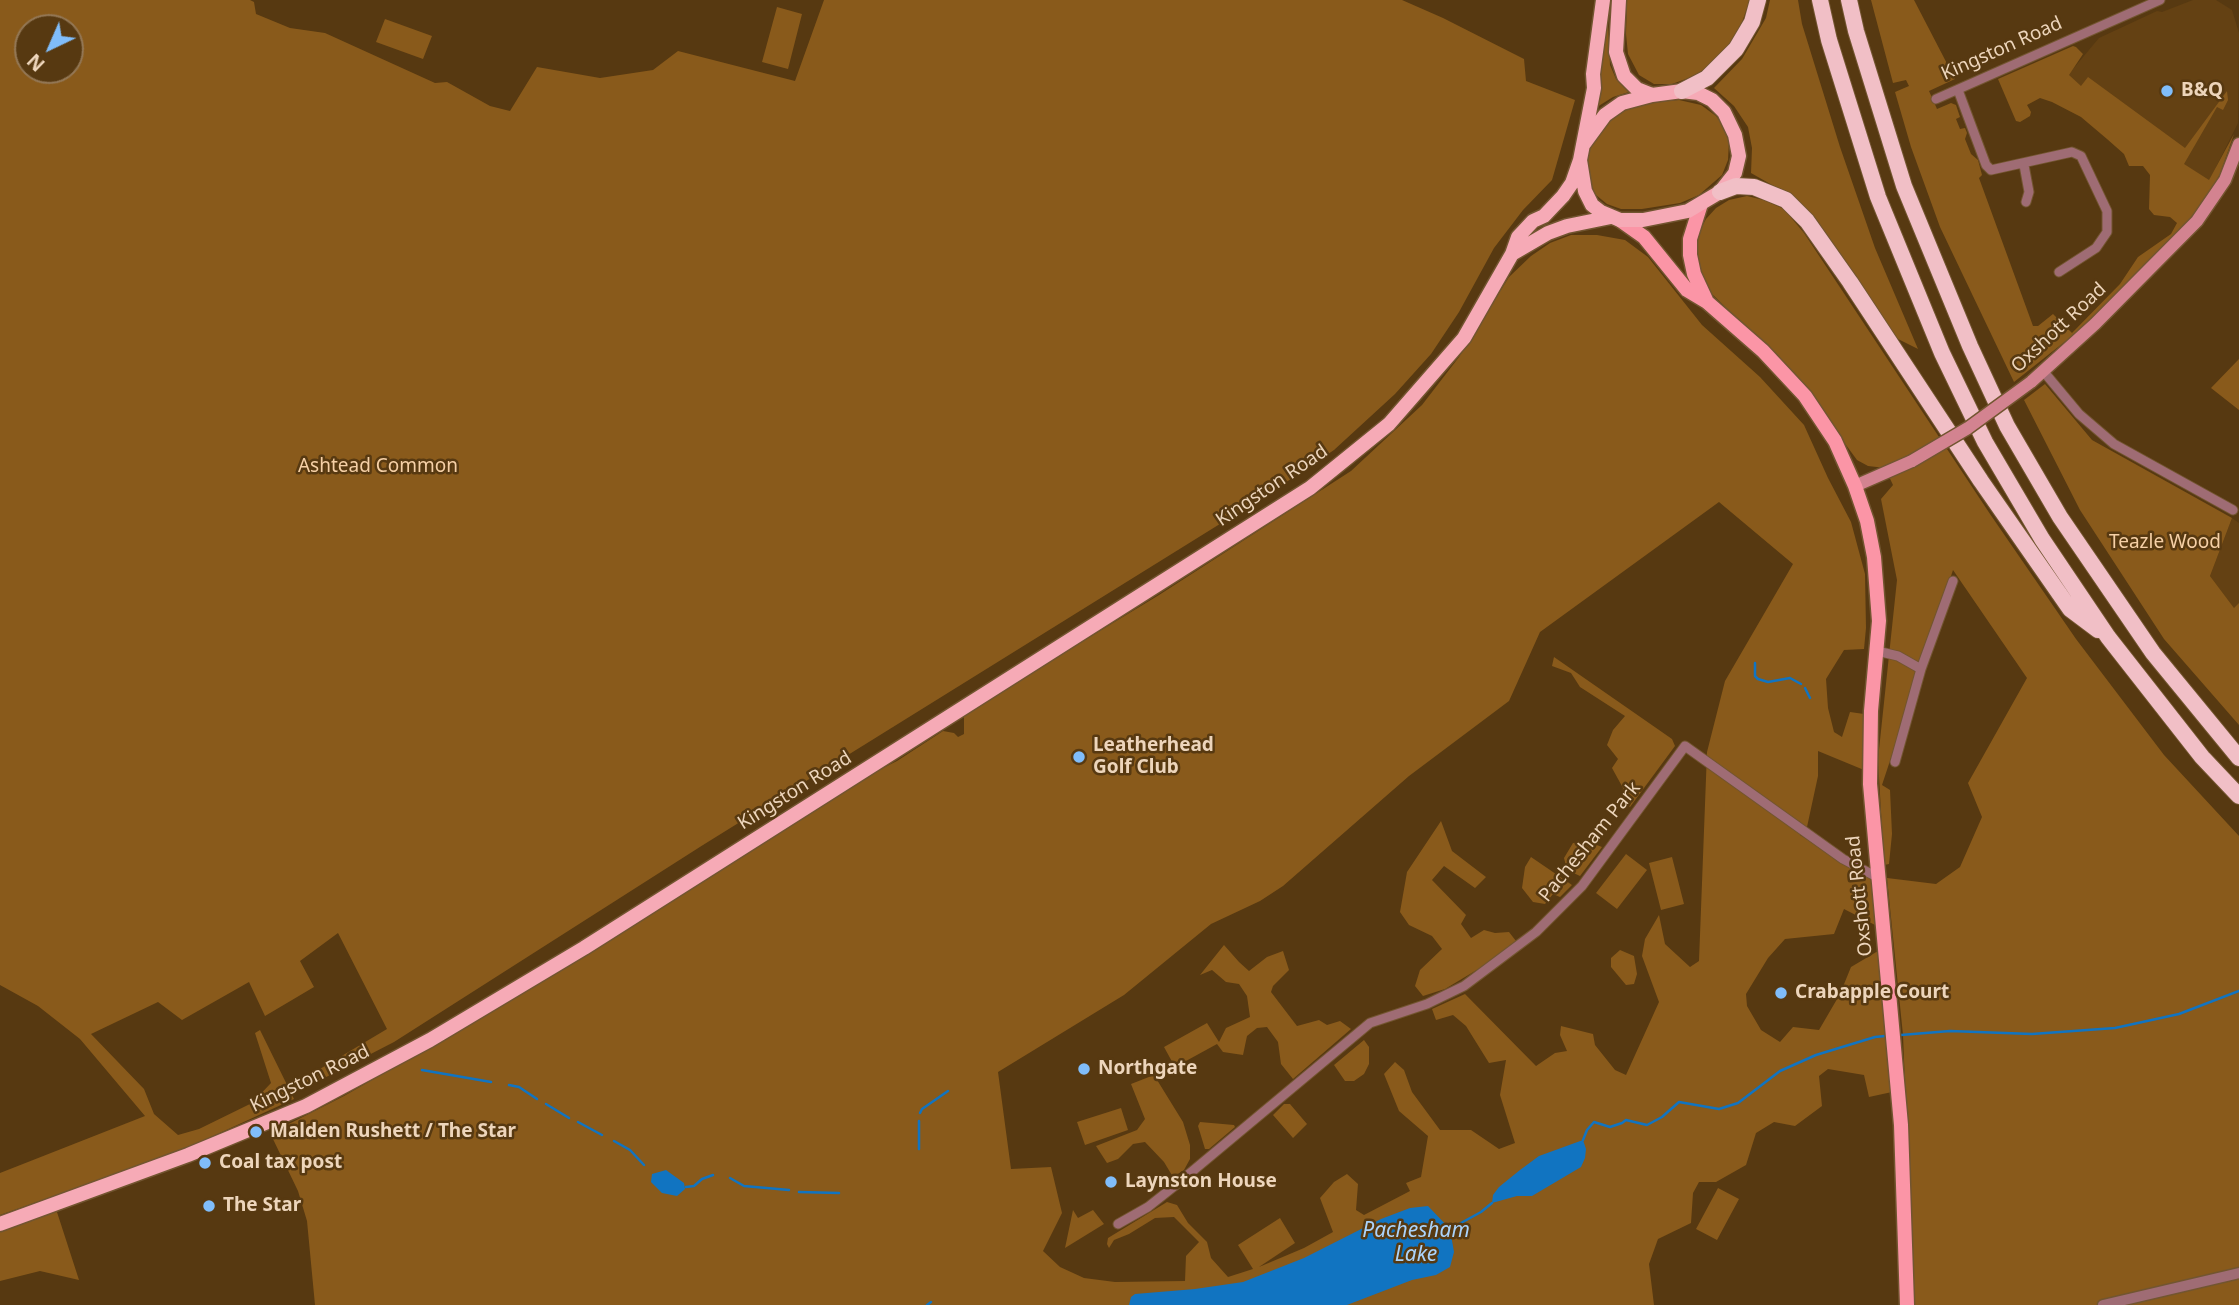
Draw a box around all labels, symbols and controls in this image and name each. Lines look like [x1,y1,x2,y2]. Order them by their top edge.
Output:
street label: Kingston Road [1938,12,2066,86]
north arrow [14,14,84,84]
text: N [21,48,50,77]
place label: B&Q [2181,80,2223,102]
marker: B&Q [2159,83,2175,99]
street label: Oxshott Road [2007,278,2111,378]
street label: Kingston Road [1212,440,1332,532]
park label: Ashtead Common [298,456,458,478]
park label: Teazle Wood [2109,532,2221,554]
place label: Leatherhead Golf Club [1093,735,1214,779]
street label: Kingston Road [734,747,856,835]
marker: Leatherhead Golf Club [1071,749,1087,765]
street label: Pachesham Park [1535,777,1645,907]
street label: Oxshott Road [1842,834,1878,958]
place label: Crabapple Court [1795,982,1949,1004]
marker: Crabapple Court [1773,985,1789,1001]
street label: Kingston Road [247,1040,373,1118]
place label: Northgate [1098,1058,1197,1080]
marker: Northgate [1076,1061,1092,1077]
place label: Malden Rushett / The Star [270,1121,516,1143]
marker: Malden Rushett / The Star [248,1124,264,1140]
place label: Coal tax post [219,1152,342,1174]
marker: Coal tax post [197,1155,213,1171]
place label: Laynston House [1125,1171,1277,1193]
marker: Laynston House [1103,1174,1119,1190]
place label: The Star [223,1195,301,1217]
marker: The Star [201,1198,217,1214]
water label: Pachesham Lake [1362,1218,1470,1268]

